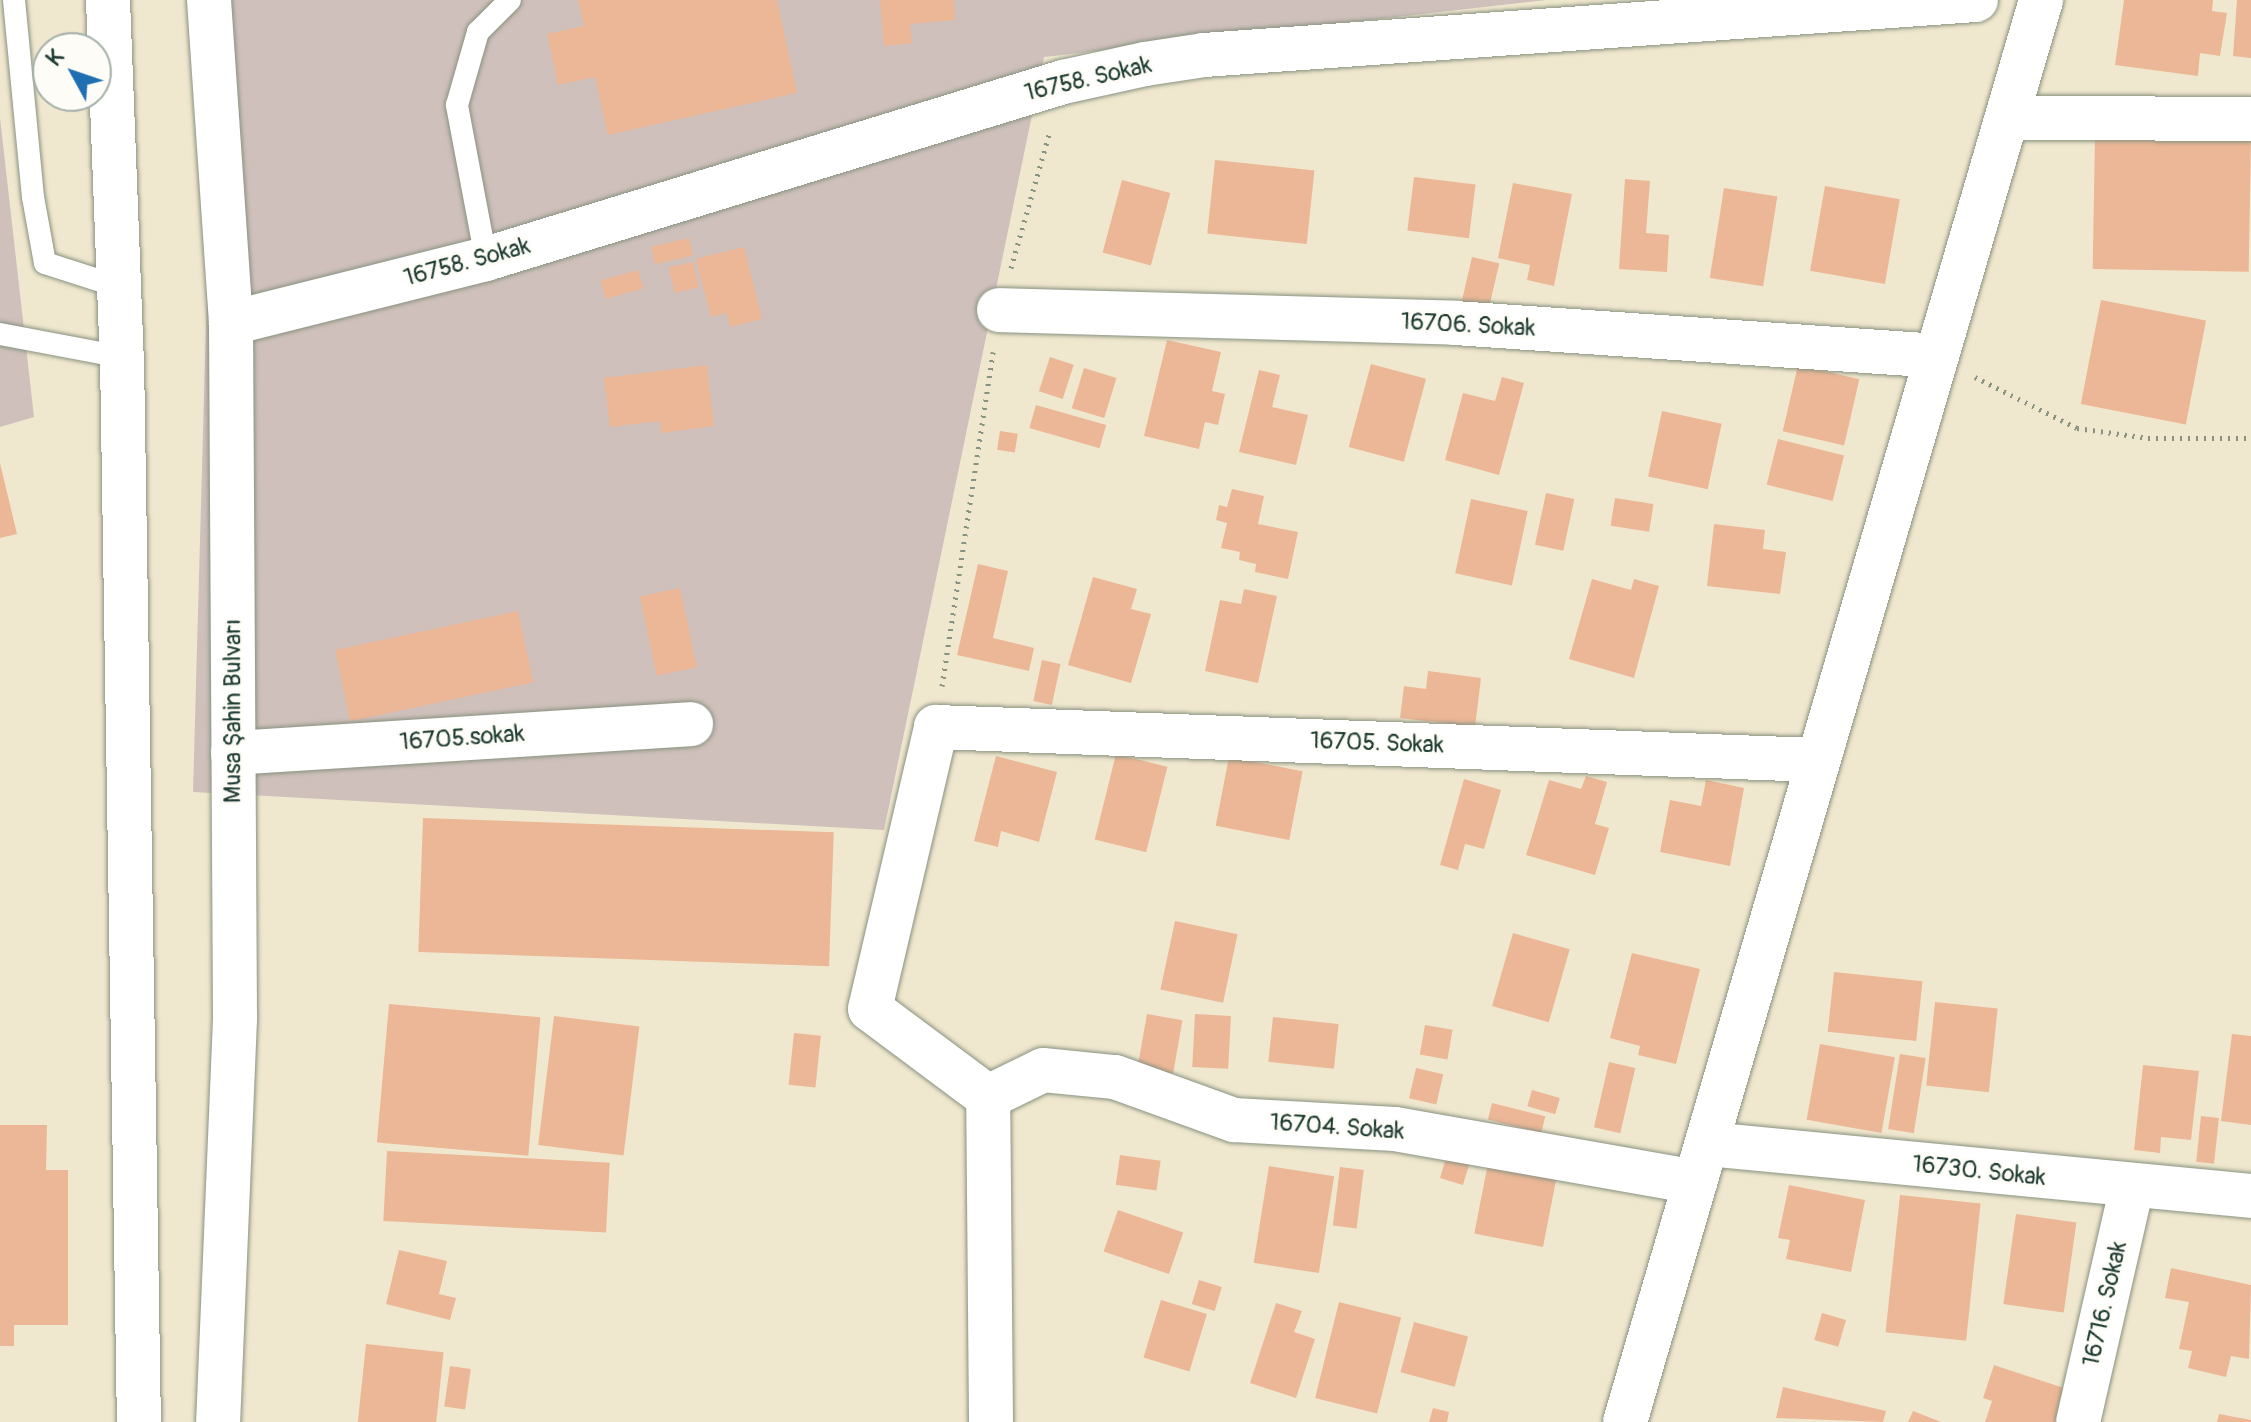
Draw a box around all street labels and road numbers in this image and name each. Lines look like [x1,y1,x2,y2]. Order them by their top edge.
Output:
street label: 16758. Sokak [1022,50,1154,108]
street label: 16758. Sokak [401,231,533,293]
street label: 16706. Sokak [1400,307,1536,343]
street label: Musa Şahin Bulvarı [219,619,247,803]
street label: 16705.sokak [399,719,525,757]
street label: 16705. Sokak [1310,726,1444,760]
street label: 16704. Sokak [1269,1108,1405,1146]
street label: 16730. Sokak [1911,1150,2047,1192]
street label: 16716. Sokak [2077,1239,2133,1369]

